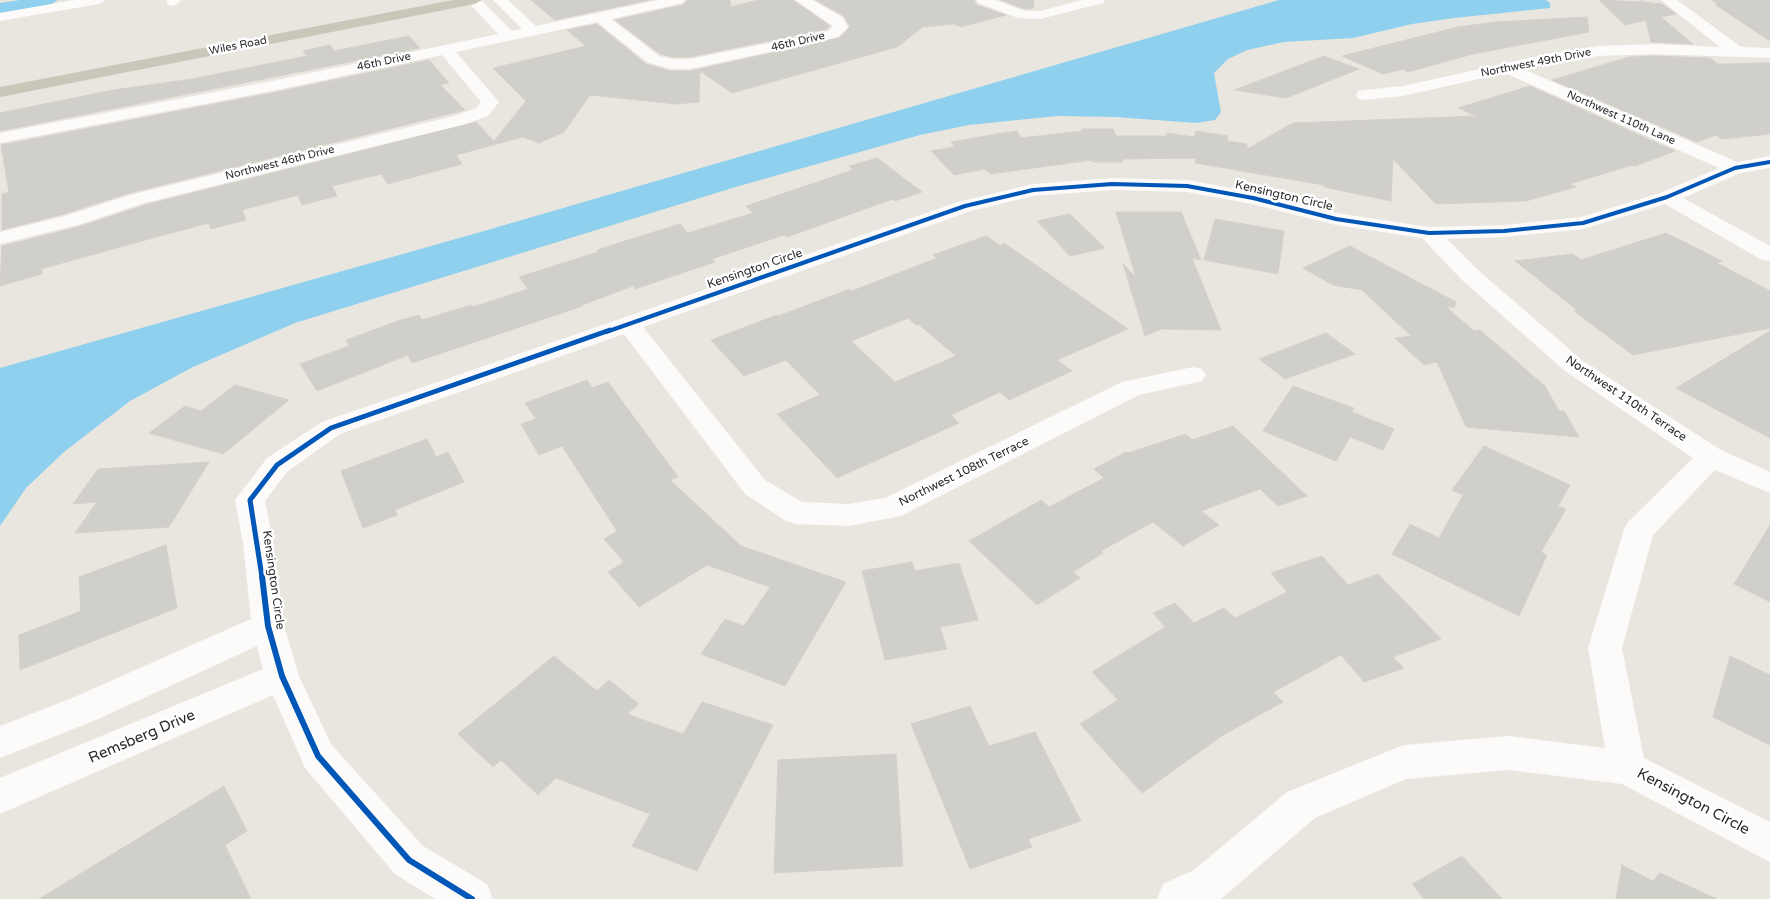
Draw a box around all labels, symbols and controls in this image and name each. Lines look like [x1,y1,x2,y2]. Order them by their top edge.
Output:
street label: 46th Drive [770,29,826,55]
street label: Wiles Road [208,34,268,58]
street label: Northwest 49th Drive [1480,46,1592,80]
street label: 46th Drive [356,50,412,74]
street label: Northwest 110th Lane [1565,88,1677,148]
street label: Northwest 46th Drive [224,143,336,183]
street label: Kensington Circle [1234,178,1334,214]
street label: Kensington Circle [705,246,805,292]
street label: Northwest 110th Terrace [1563,353,1689,445]
street label: Northwest 108th Terrace [897,434,1031,510]
street label: Kensington Circle [259,530,287,630]
street label: Remsberg Drive [86,706,198,768]
street label: Kensington Circle [1634,765,1752,839]

